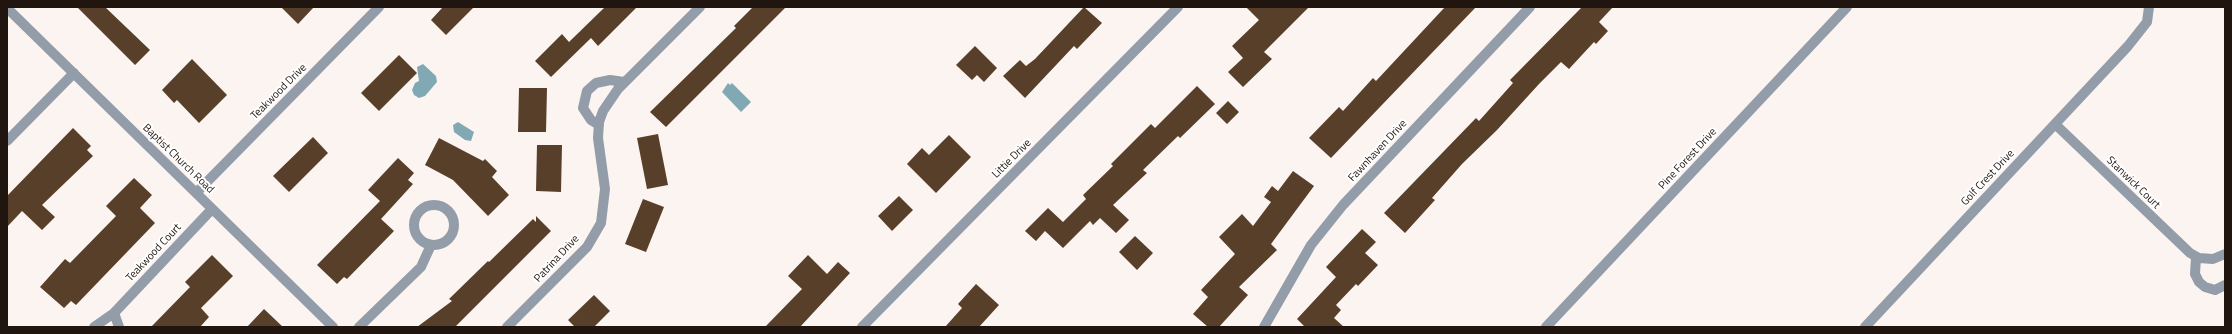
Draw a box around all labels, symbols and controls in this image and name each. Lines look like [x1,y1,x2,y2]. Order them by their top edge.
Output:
street label: Teakwood Drive [248,61,310,123]
street label: Fawnhaven Drive [1346,117,1410,185]
street label: Baptist Church Road [140,122,216,196]
street label: Pine Forest Drive [1656,126,1720,192]
street label: Littie Drive [990,137,1034,181]
street label: Golf Crest Drive [1959,147,2017,209]
street label: Stanwick Court [2103,154,2163,212]
street label: Teakwood Court [124,221,184,285]
street label: Patrina Drive [532,233,582,285]

